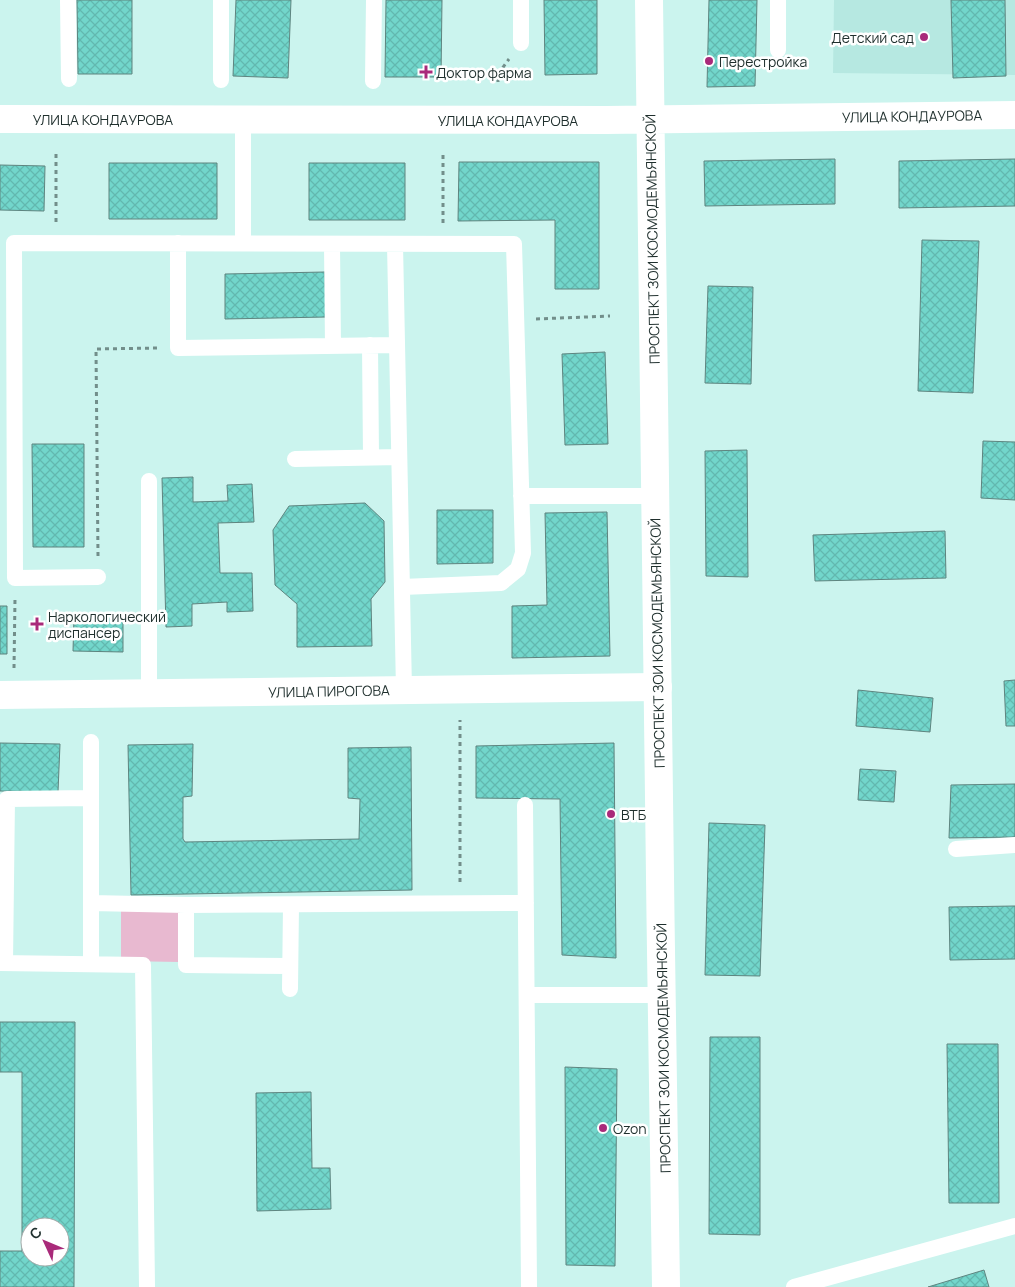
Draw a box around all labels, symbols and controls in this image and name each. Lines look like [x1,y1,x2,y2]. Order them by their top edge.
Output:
place label: Детский сад [831,28,914,47]
marker: Детский сад [918,31,930,43]
place label: Перестройка [719,52,807,71]
marker: Перестройка [703,55,715,67]
place label: Доктор фарма [436,63,531,82]
marker: Доктор фарма [420,66,432,78]
street label: УЛИЦА КОНДАУРОВА [842,105,982,127]
street label: УЛИЦА КОНДАУРОВА [33,110,173,129]
street label: УЛИЦА КОНДАУРОВА [438,111,578,130]
street label: ПРОСПЕКТ ЗОИ КОСМОДЕМЬЯНСКОЙ [640,114,664,364]
street label: ПРОСПЕКТ ЗОИ КОСМОДЕМЬЯНСКОЙ [645,518,669,768]
place label: Наркологический диспансер [48,607,166,642]
marker: Наркологический диспансер [30,617,44,631]
street label: УЛИЦА ПИРОГОВА [268,680,390,702]
place label: ВТБ [621,805,647,824]
marker: ВТБ [605,808,617,820]
street label: ПРОСПЕКТ ЗОИ КОСМОДЕМЬЯНСКОЙ [651,923,675,1173]
place label: Ozon [613,1119,647,1138]
marker: Ozon [597,1122,609,1134]
north arrow [20,1217,70,1267]
text: С [25,1222,46,1243]

